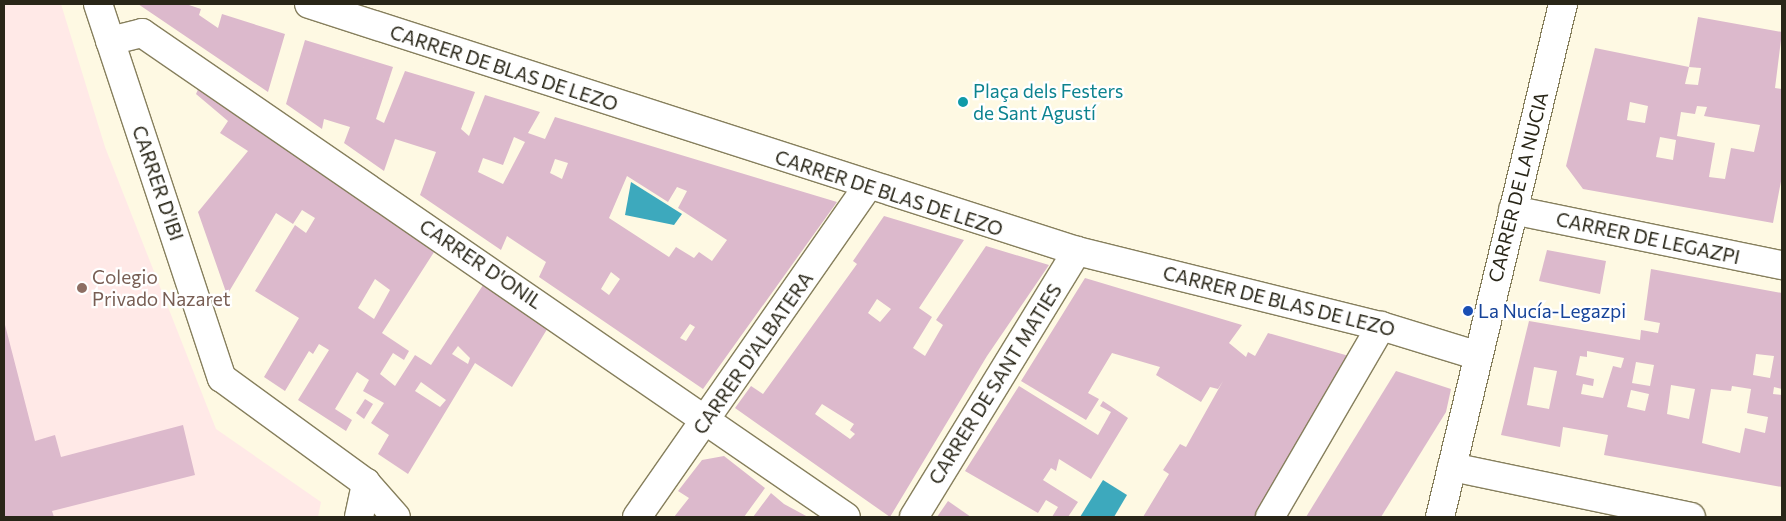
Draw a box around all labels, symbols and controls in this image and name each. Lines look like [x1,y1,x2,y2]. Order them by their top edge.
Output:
street label: CARRER DE BLAS DE LEZO [387,20,621,116]
place label: Plaça dels Festers de Sant Agustí [973,80,1123,124]
street label: CARRER DE LA NUCIA [1483,89,1553,285]
marker: Plaça dels Festers de Sant Agustí [957,96,969,108]
street label: CARRER D'IBI [128,123,188,243]
street label: CARRER DE BLAS DE LEZO [772,145,1006,241]
street label: CARRER DE LEGAZPI [1554,207,1742,269]
street label: CARRER D'ONIL [415,215,547,313]
street label: CARRER DE BLAS DE LEZO [1161,261,1397,341]
place label: Colegio Privado Nazaret [92,266,230,310]
street label: CARRER D'ALBATERA [688,267,818,439]
street label: CARRER DE SANT MATIES [924,280,1066,488]
marker: Colegio Privado Nazaret [76,282,88,294]
place label: La Nucía-Legazpi [1478,300,1626,322]
marker: La Nucía-Legazpi [1462,305,1474,317]

